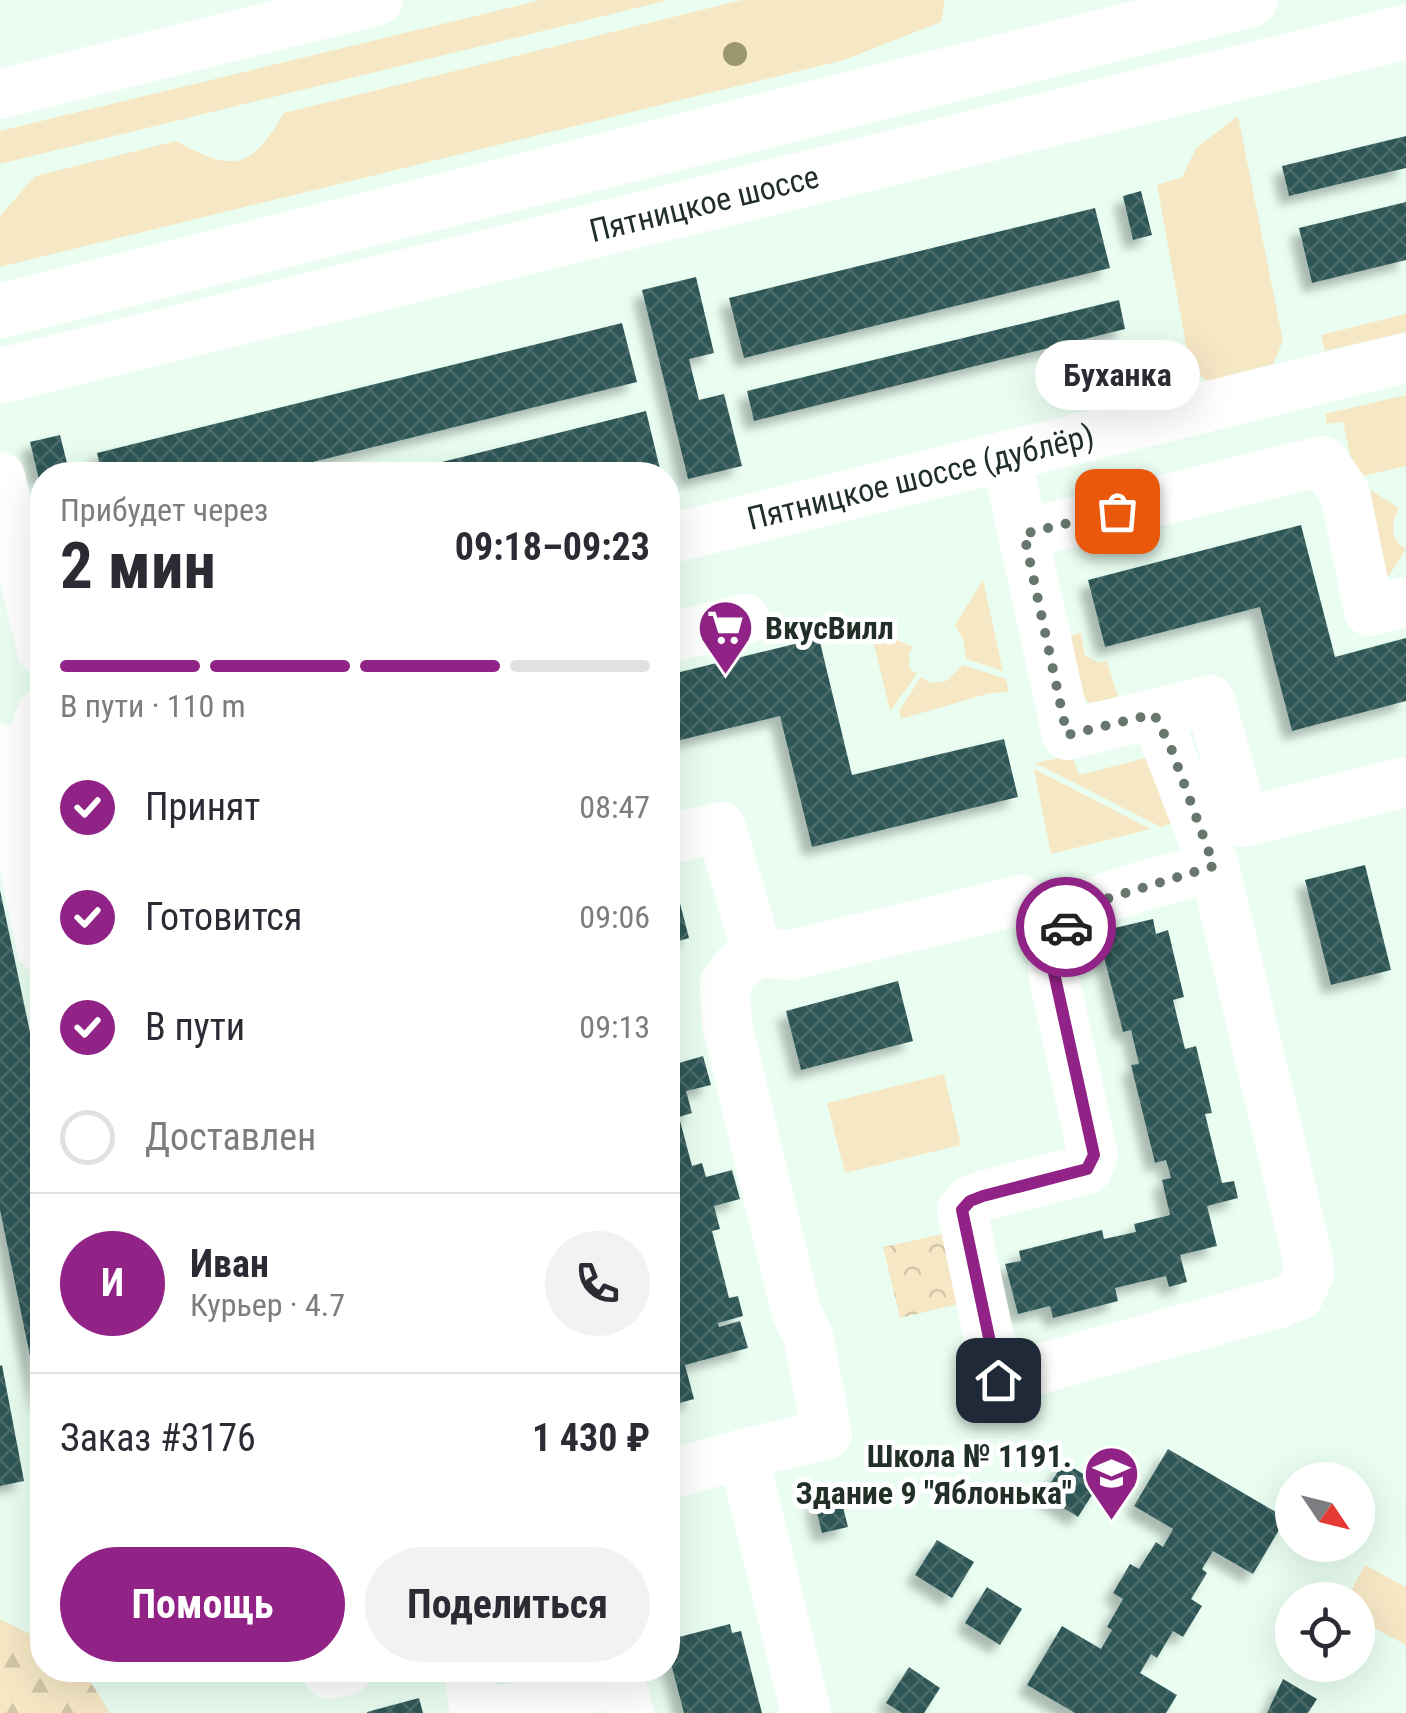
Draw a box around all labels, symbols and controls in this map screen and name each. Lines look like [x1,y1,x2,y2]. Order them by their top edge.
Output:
street label: Пятницкое шоссе [586,157,823,250]
callout: Буханка [1034,341,1200,411]
text: Буханка [1063,356,1172,394]
street label: Пятницкое шоссе (дублёр) [743,416,1098,538]
pin [1075,469,1160,554]
icon: bag [1090,484,1145,539]
text: Прибудет через [60,491,268,529]
text: 09:18–09:23 [455,525,650,569]
text: 2 мин [60,528,216,604]
supermarket icon: ВкусВилл [696,598,756,677]
place label: ВкусВилл [765,609,894,647]
text: В пути · 110 m [60,687,246,725]
icon: check [60,780,115,835]
text: Принят [145,785,261,829]
text: 08:47 [579,788,650,826]
courier [1016,877,1116,977]
icon: check [60,890,115,945]
text: Готовится [145,895,302,939]
text: 09:06 [579,898,650,936]
icon: car [1039,900,1094,955]
icon: check [60,1000,115,1055]
text: В пути [145,1005,245,1049]
text: 09:13 [579,1008,650,1046]
text: Доставлен [145,1115,316,1159]
button: phone [545,1231,650,1336]
text: Иван [190,1242,269,1286]
text: И [101,1261,124,1305]
text: Курьер · 4.7 [190,1286,345,1324]
pin [956,1338,1041,1423]
icon: home [971,1353,1026,1408]
text: Заказ #3176 [60,1416,256,1460]
text: 1 430 ₽ [532,1416,650,1460]
place label: Школа № 1191. Здание 9 "Яблонька" [795,1437,1072,1512]
school or university icon: Школа № 1191. Здание 9 "Яблонька" [1081,1444,1141,1523]
north arrow [1275,1462,1375,1562]
map controls [1275,1462,1375,1682]
button: Помощь [60,1547,345,1662]
button: Поделиться [365,1547,650,1662]
button: locate [1275,1582,1375,1682]

